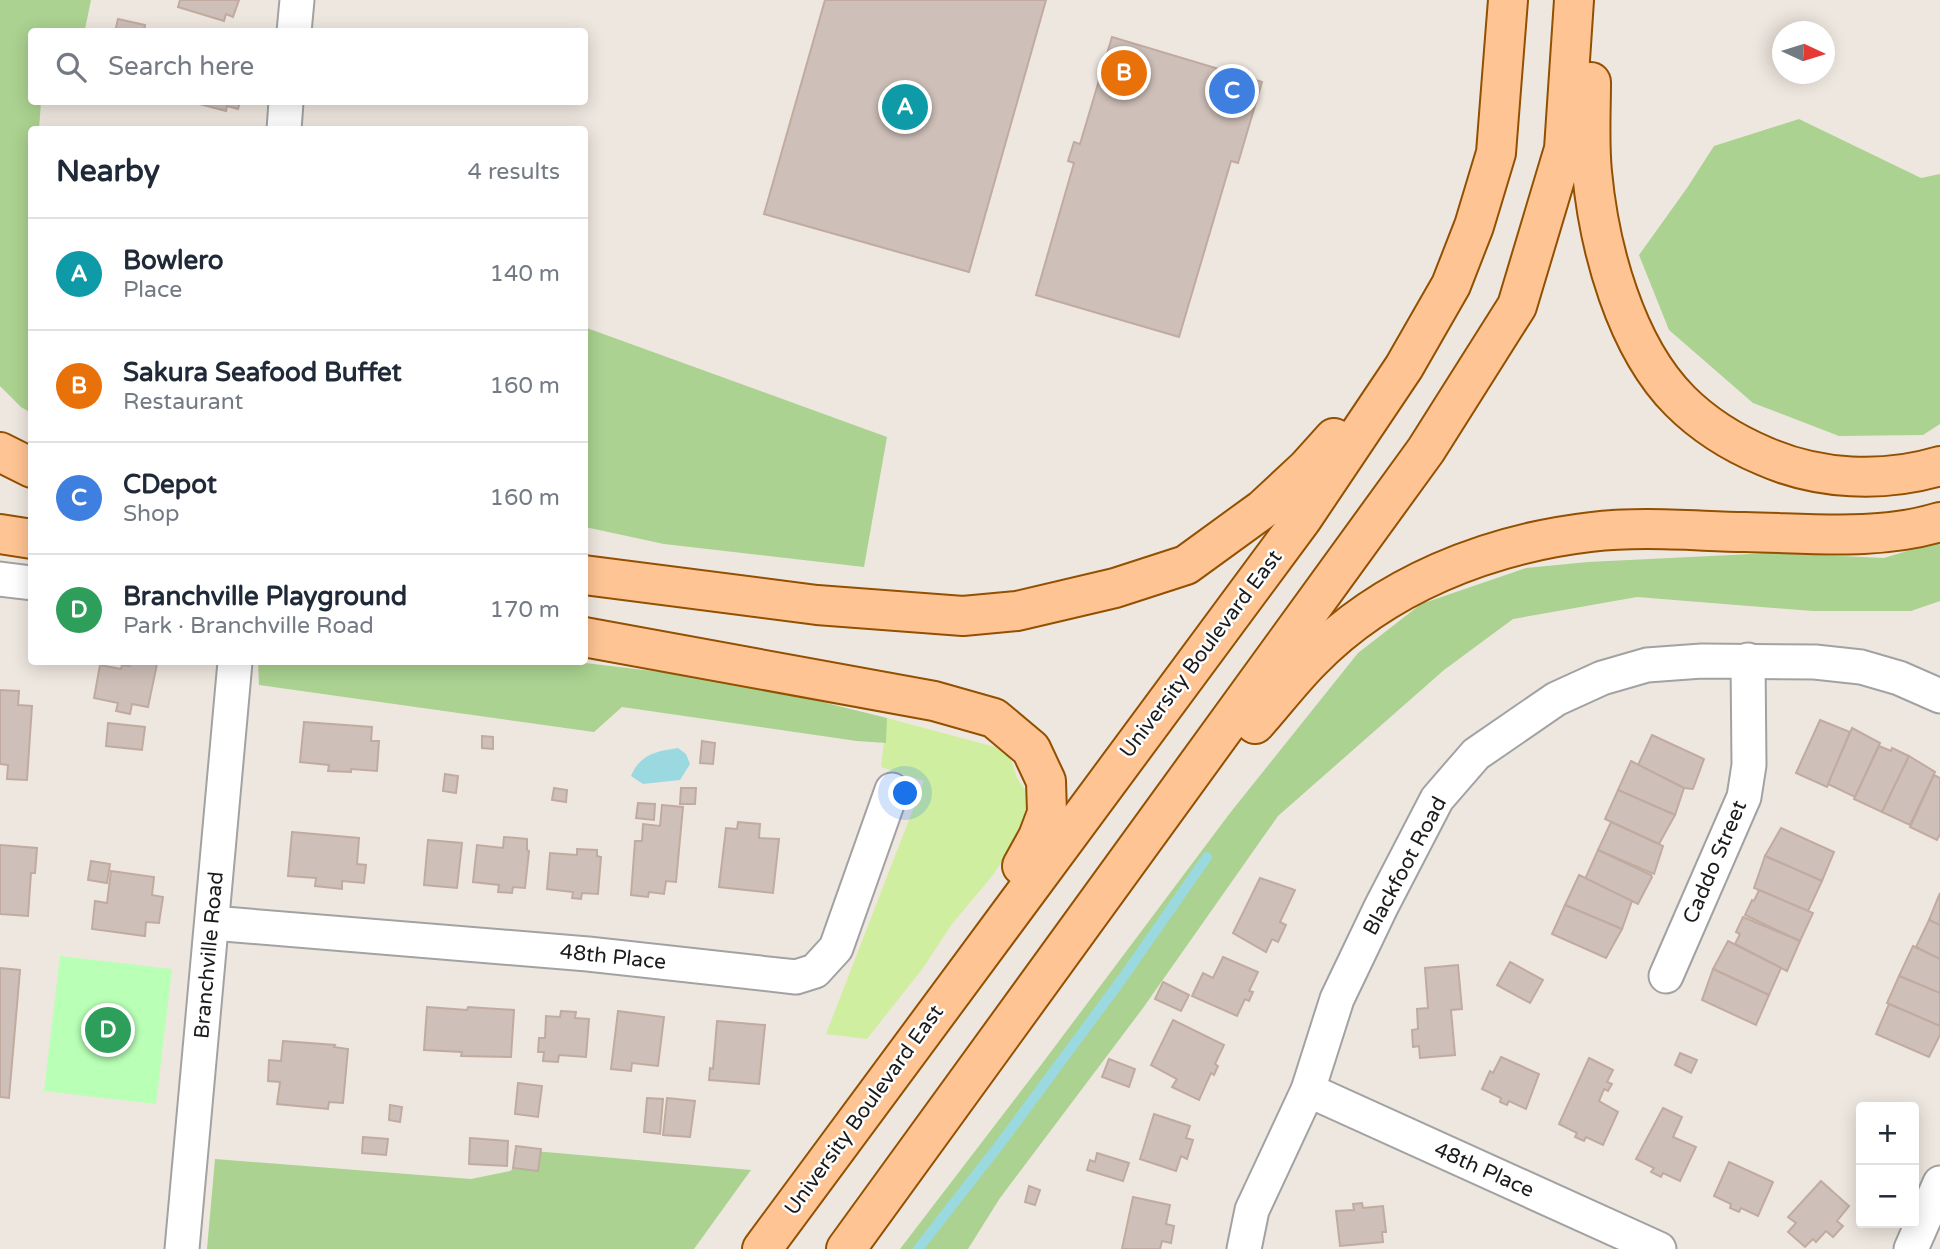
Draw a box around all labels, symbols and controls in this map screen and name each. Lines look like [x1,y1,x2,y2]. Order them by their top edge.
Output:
north arrow [1772,21,1835,84]
search box [28,28,588,105]
pin: B [1101,47,1147,99]
icon: search [52,48,90,86]
text: Search here [108,51,254,82]
pin: C [1209,65,1255,117]
pin: A [882,81,928,133]
text: Nearby [56,153,160,190]
text: 4 results [467,158,560,186]
text: Bowlero [123,245,224,276]
text: A [70,260,88,288]
text: 140 m [490,260,560,288]
text: Place [123,276,182,304]
text: Sakura Seafood Buffet [123,357,402,388]
text: B [71,372,87,400]
text: 160 m [490,372,560,400]
text: Restaurant [123,388,243,416]
text: CDepot [123,469,217,500]
text: C [71,484,87,512]
text: 160 m [490,484,560,512]
text: Shop [123,500,180,528]
street label: University Boulevard East [1115,545,1287,763]
text: Branchville Playground [123,581,407,612]
text: D [70,596,88,624]
text: 170 m [490,596,560,624]
text: Park · Branchville Road [123,612,374,640]
your location [888,776,922,810]
street label: Blackfoot Road [1358,792,1452,940]
street label: Caddo Street [1678,797,1752,927]
street label: Branchville Road [189,870,229,1040]
street label: 48th Place [559,939,667,975]
street label: University Boulevard East [779,1000,949,1220]
pin: D [85,1004,131,1056]
map controls [1856,1102,1919,1228]
button: + [1856,1102,1919,1165]
street label: 48th Place [1430,1137,1538,1203]
button: − [1856,1165,1919,1228]

